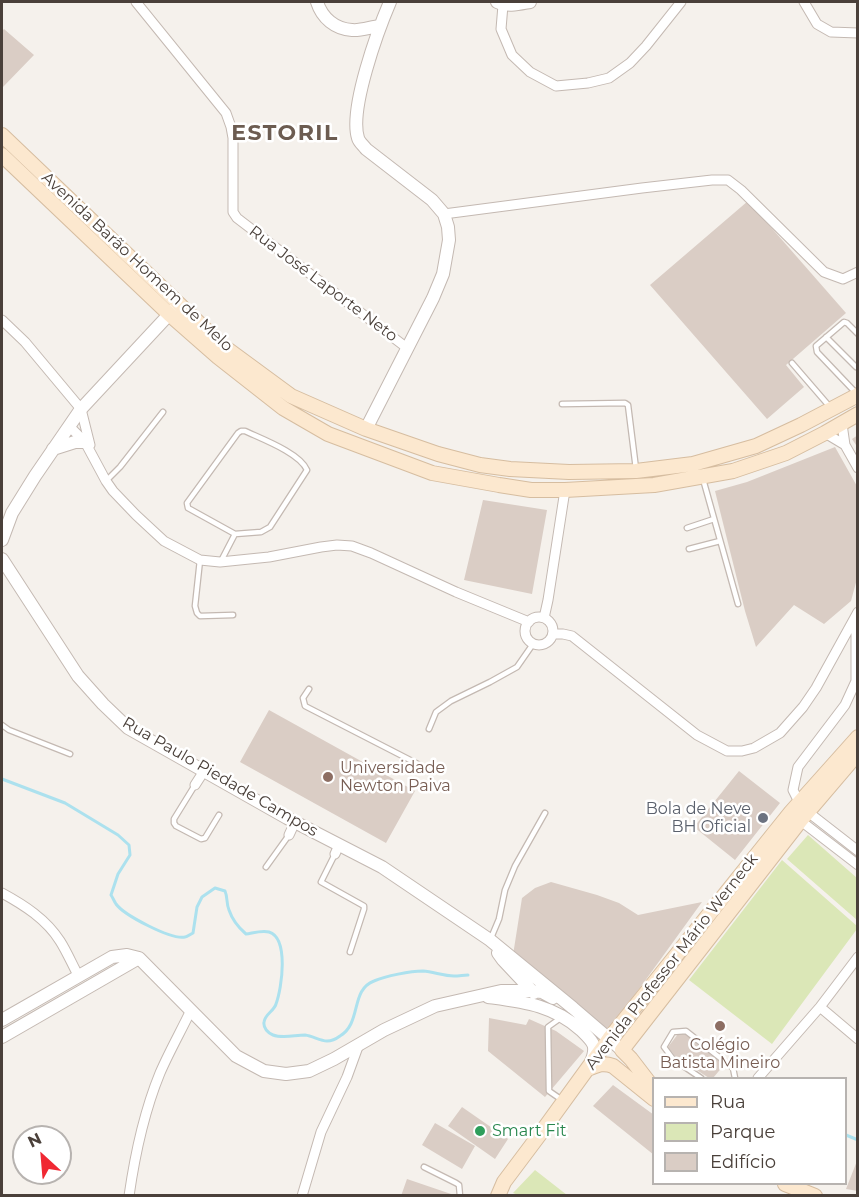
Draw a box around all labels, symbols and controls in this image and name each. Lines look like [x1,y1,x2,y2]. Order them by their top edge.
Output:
district label: ESTORIL [231,121,339,147]
street label: Avenida Barão Homem de Melo [37,168,237,356]
street label: Rua José Laporte Neto [245,222,401,346]
street label: Rua Paulo Piedade Campos [119,713,321,841]
place label: Universidade Newton Paiva [340,758,451,796]
marker: Universidade Newton Paiva [321,770,335,784]
place label: Bola de Neve BH Oficial [646,799,751,837]
marker: Bola de Neve BH Oficial [756,811,770,825]
street label: Avenida Professor Mário Werneck [582,850,762,1074]
marker: Colégio Batista Mineiro [713,1019,727,1033]
place label: Colégio Batista Mineiro [660,1035,780,1073]
legend [652,1077,847,1185]
text: Rua [710,1091,746,1113]
place label: Smart Fit [492,1121,566,1141]
text: Parque [710,1121,775,1143]
marker: Smart Fit [473,1124,487,1138]
north arrow [12,1125,72,1185]
text: N [25,1129,45,1152]
text: Edifício [710,1151,776,1173]

